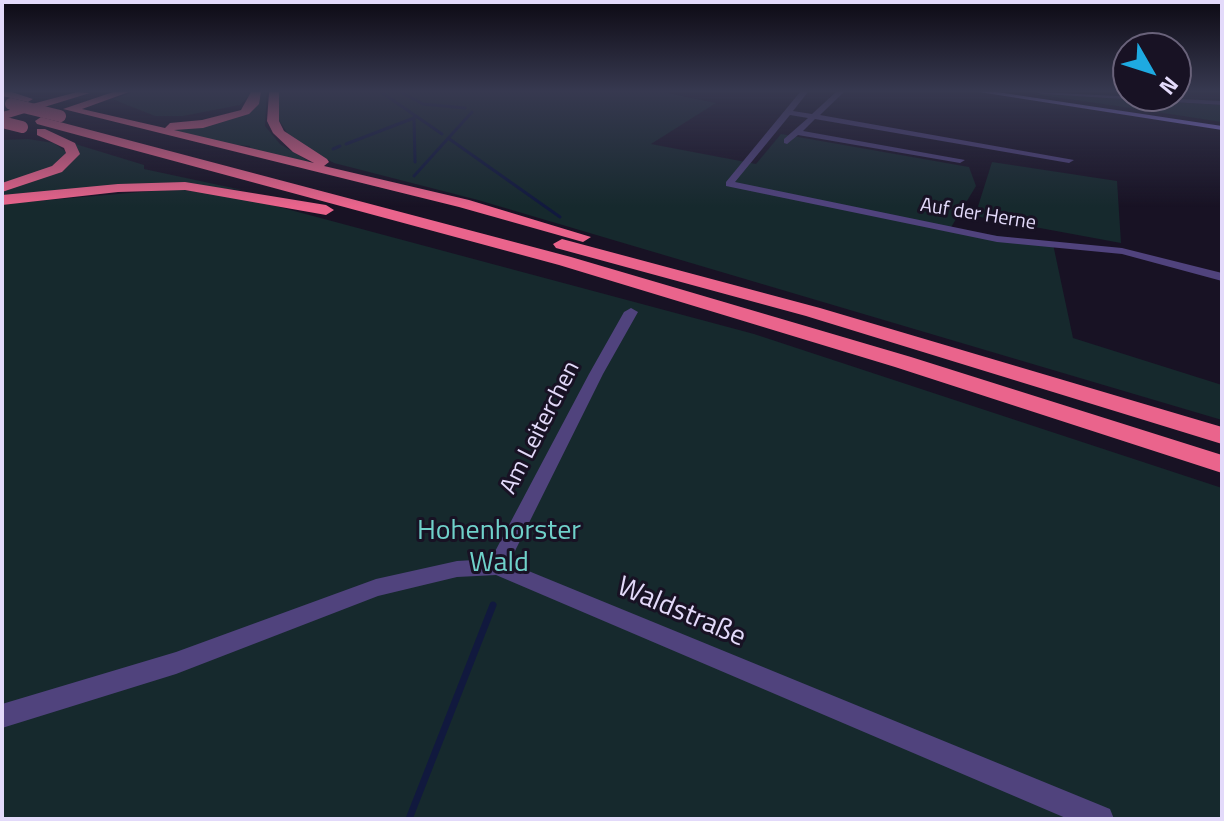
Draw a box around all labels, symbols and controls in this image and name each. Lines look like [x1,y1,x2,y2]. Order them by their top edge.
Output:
north arrow [1112,32,1192,112]
text: N [1151,69,1187,102]
street label: Auf der Herne [918,194,1038,236]
street label: Am Leiterchen [495,357,587,499]
park label: Hohenhorster Wald [417,515,581,581]
street label: Waldstraße [612,571,750,655]

